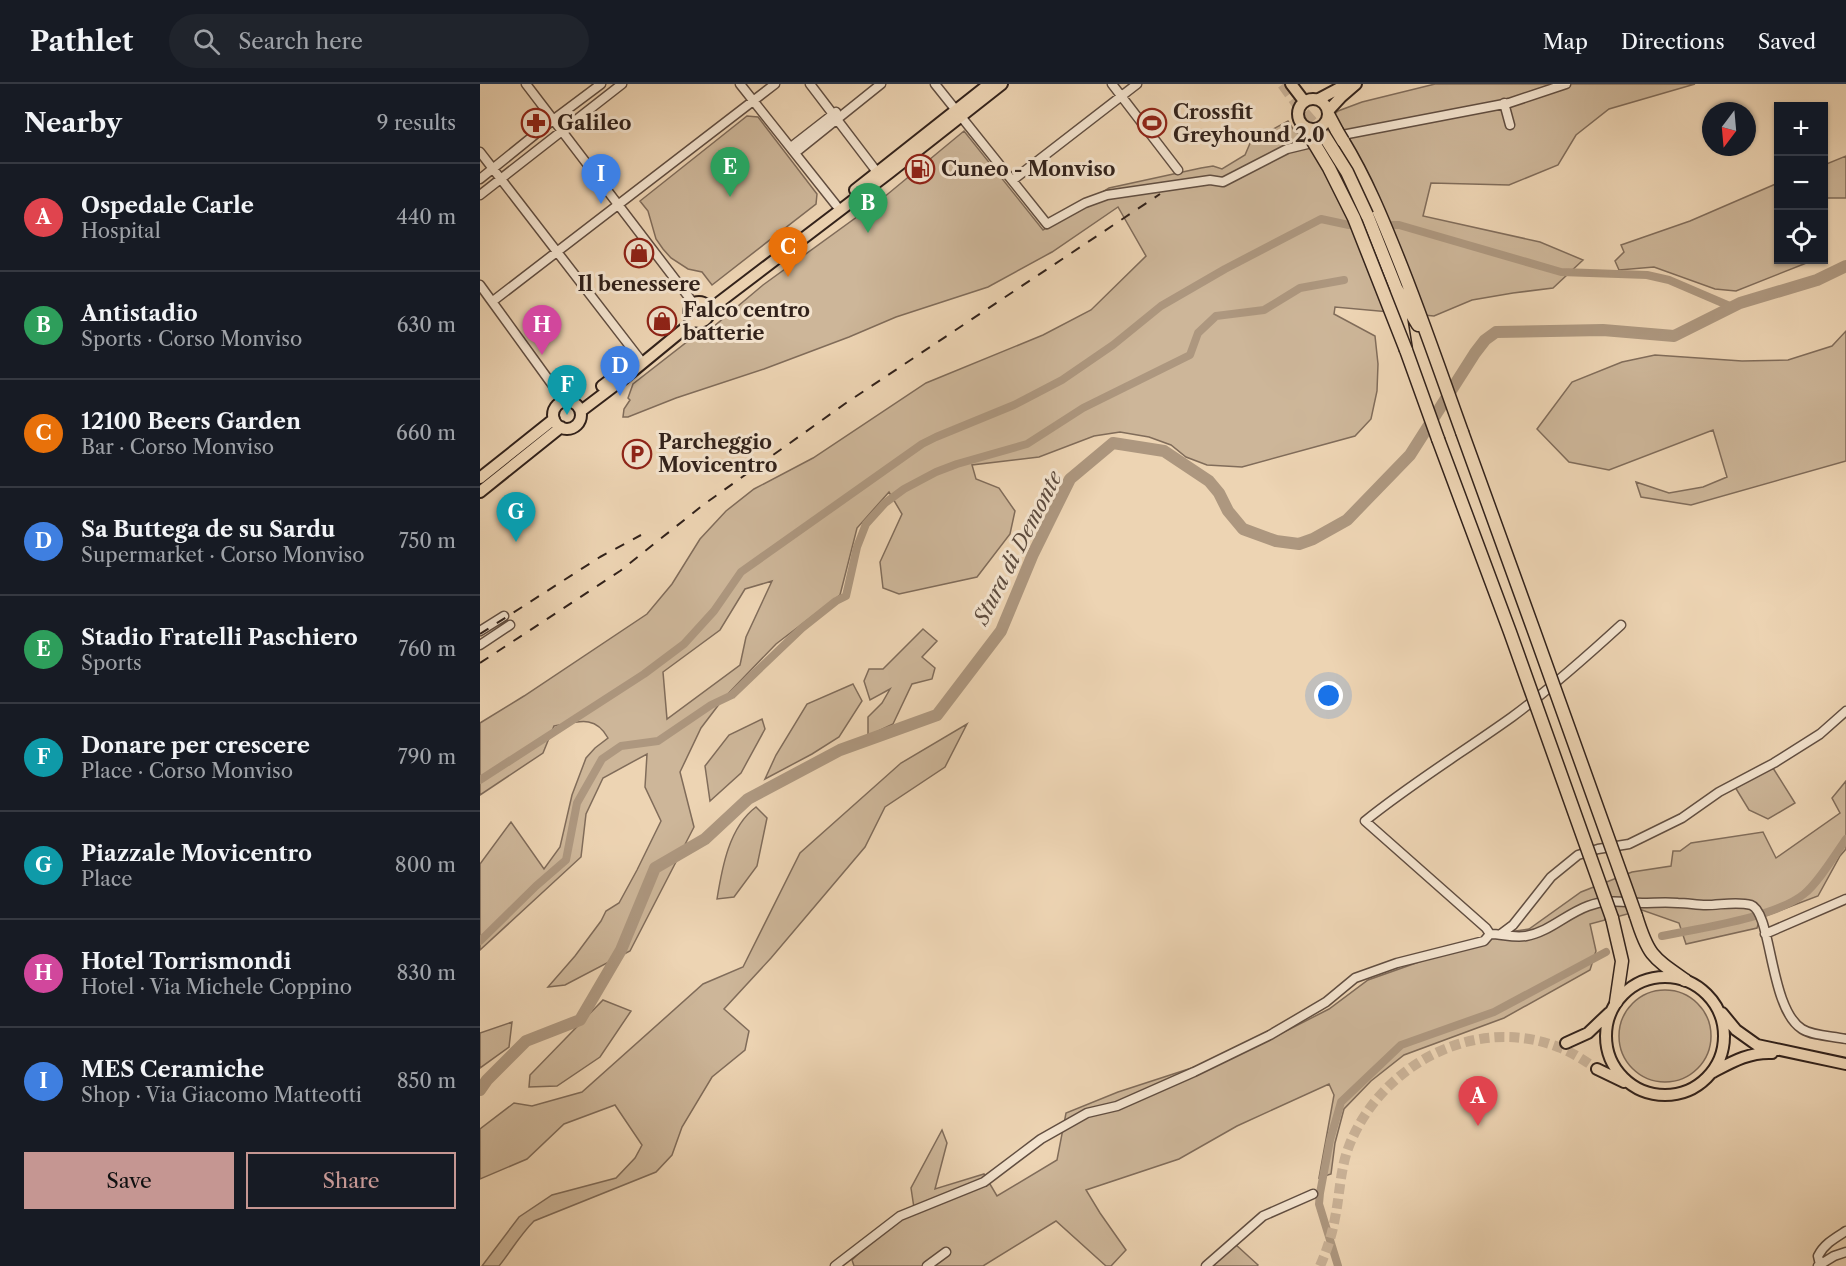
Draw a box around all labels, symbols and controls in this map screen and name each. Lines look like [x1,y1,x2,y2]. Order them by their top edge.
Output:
search box [169,14,589,68]
text: Pathlet [30,24,133,58]
icon: search [190,25,223,58]
text: Search here [238,28,363,55]
text: Map [1543,29,1588,54]
text: Directions [1621,29,1725,54]
text: Saved [1758,29,1816,54]
place label: Crossfit Greyhound 2.0 [1173,100,1325,147]
north arrow [1702,102,1756,156]
map controls [1774,102,1828,264]
button: + [1774,102,1828,156]
text: Nearby [24,107,122,139]
pharmacy icon: Galileo [520,107,552,139]
sports icon: Crossfit Greyhound 2.0 [1136,107,1168,139]
text: 9 results [377,111,456,135]
place label: Galileo [557,111,631,135]
pin: E [710,147,750,197]
fuel station icon: Cuneo - Monviso [904,153,936,185]
pin: I [582,154,620,204]
button: − [1774,156,1828,210]
place label: Cuneo - Monviso [941,157,1116,181]
pin: B [848,184,888,233]
text: Ospedale Carle [81,192,254,219]
text: A [36,205,51,229]
text: 440 m [396,205,456,229]
button: locate [1774,210,1828,264]
text: Hospital [81,219,161,243]
pin: C [768,228,808,277]
shop icon: Il benessere [623,237,655,269]
place label: Il benessere [577,272,701,296]
place label: Falco centro batterie [682,298,810,345]
text: Antistadio [81,300,198,327]
shop icon: Falco centro batterie [646,305,678,337]
pin: H [522,306,562,355]
text: B [36,313,51,337]
text: 630 m [397,313,456,337]
text: Sports · Corso Monviso [81,327,302,351]
pin: D [600,346,640,396]
pin: F [548,366,586,415]
text: 12100 Beers Garden [81,408,301,435]
text: C [35,421,52,445]
text: 660 m [396,421,456,445]
place label: Parcheggio Movicentro [658,430,777,477]
text: Bar · Corso Monviso [81,435,274,459]
parking icon: Parcheggio Movicentro [621,438,653,470]
water label: Stura di Demonte [967,466,1067,630]
pin: G [496,492,536,542]
text: Sa Buttega de su Sardu [81,516,335,543]
text: D [35,529,52,553]
text: 750 m [399,529,456,553]
text: Supermarket · Corso Monviso [81,543,364,567]
text: Stadio Fratelli Paschiero [81,624,358,651]
text: E [36,637,51,661]
text: 760 m [398,637,456,661]
text: Sports [81,651,142,675]
your location [1314,681,1343,710]
text: Donare per crescere [81,732,310,759]
text: F [37,745,50,769]
text: 790 m [398,745,456,769]
text: Place · Corso Monviso [81,759,293,783]
text: Piazzale Movicentro [81,840,312,867]
text: G [35,853,52,877]
text: 800 m [395,853,456,877]
text: Place [81,867,132,891]
text: Hotel Torrismondi [81,948,291,975]
text: H [34,961,53,985]
text: 830 m [397,961,456,985]
text: Hotel · Via Michele Coppino [81,975,352,999]
text: MES Ceramiche [81,1056,264,1083]
text: I [39,1069,48,1093]
text: 850 m [397,1069,456,1093]
pin: A [1458,1076,1498,1126]
text: Shop · Via Giacomo Matteotti [81,1083,362,1107]
button: Save [24,1152,234,1209]
button: Share [246,1152,456,1209]

